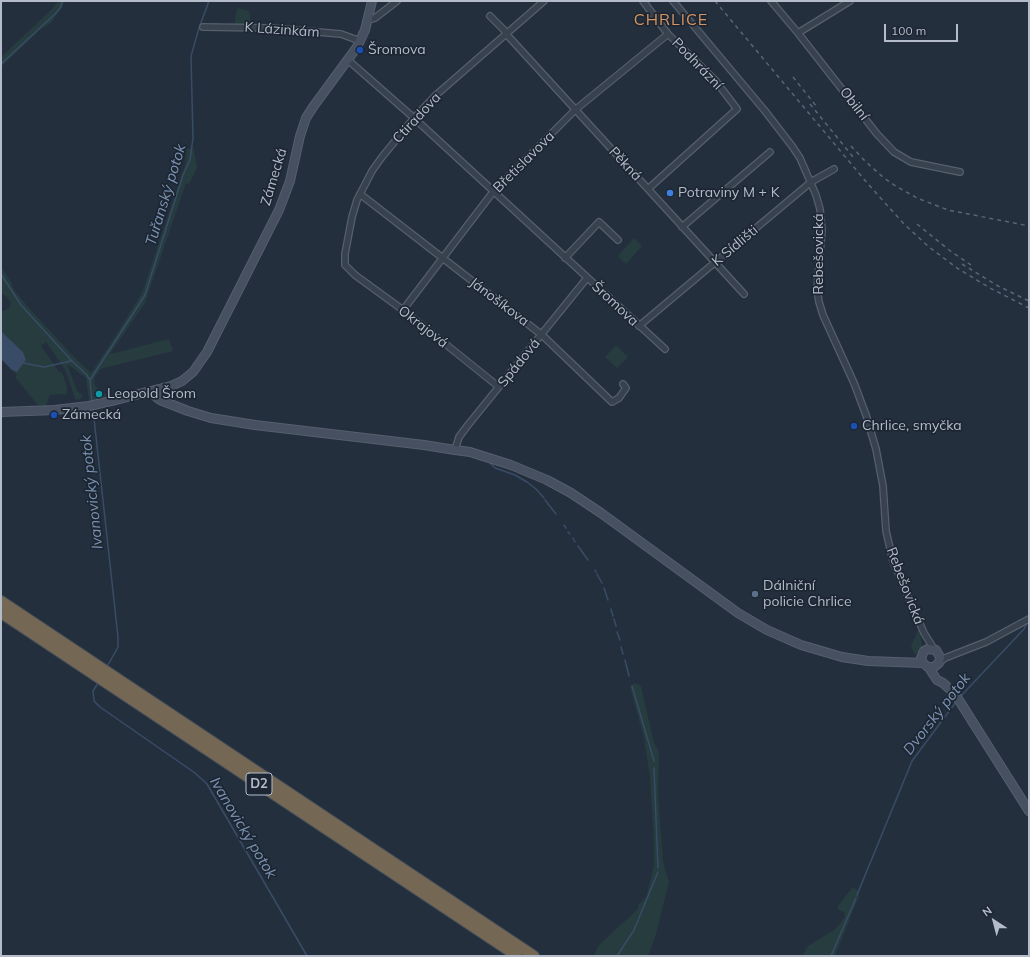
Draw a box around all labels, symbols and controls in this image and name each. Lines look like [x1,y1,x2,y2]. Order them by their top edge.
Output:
district label: CHRLICE [634,10,708,30]
scale bar [886,16,960,42]
street label: K Lázinkám [244,19,320,41]
text: 100 m [891,23,926,38]
street label: Podhrázní [668,35,726,93]
place label: Šromova [368,42,426,58]
marker: Šromova [355,45,365,55]
street label: Obilní [836,84,872,124]
street label: Ctiradova [389,89,445,147]
street label: Břetislavova [490,128,558,196]
water label: Tuřanský potok [142,142,190,248]
street label: Pěkná [605,144,645,184]
street label: Zámecká [257,146,291,208]
place label: Potraviny M + K [678,185,780,201]
marker: Potraviny M + K [665,188,675,198]
street label: Rebešovická [811,213,827,295]
street label: K Sídlišti [709,222,761,270]
street label: Jánošíkova [466,274,532,330]
street label: Šromova [588,278,642,330]
street label: Okrajová [395,302,451,352]
street label: Spádová [494,335,544,391]
place label: Leopold Šrom [107,386,196,402]
marker: Leopold Šrom [94,389,104,399]
place label: Zámecká [62,407,121,423]
marker: Zámecká [49,410,59,420]
place label: Chrlice, smyčka [862,418,962,434]
marker: Chrlice, smyčka [849,421,859,431]
water label: Ivanovický potok [77,434,107,550]
street label: Rebešovická [883,545,927,627]
place label: Dálniční policie Chrlice [763,578,852,610]
marker: Dálniční policie Chrlice [750,589,760,599]
water label: Dvorský potok [900,670,974,758]
road number: D2 [246,773,272,795]
water label: Ivanovický potok [206,774,280,882]
north arrow [974,901,1014,941]
text: N [979,903,994,919]

